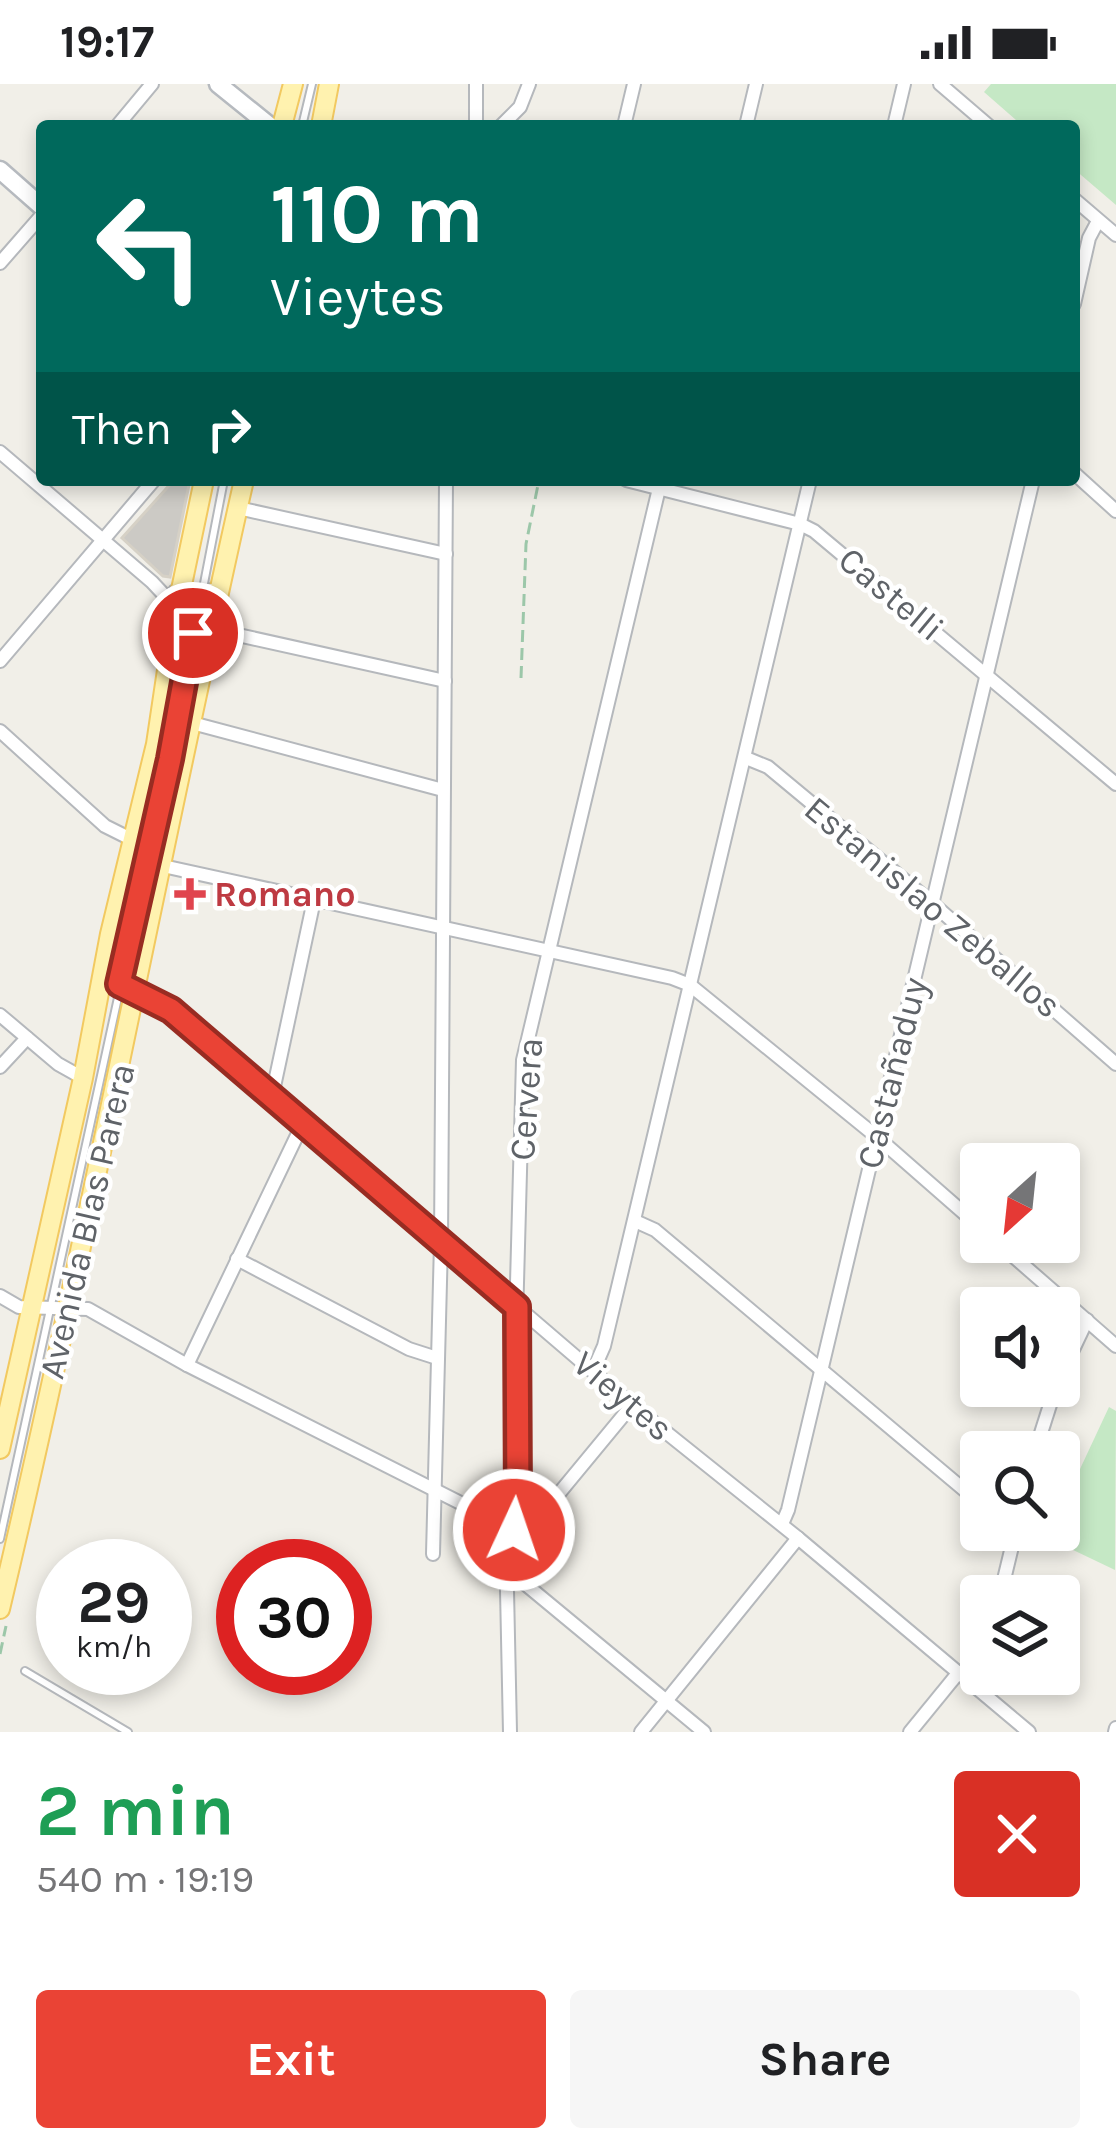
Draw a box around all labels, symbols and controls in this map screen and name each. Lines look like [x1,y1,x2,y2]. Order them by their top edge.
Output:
text: 19:17 [60,16,154,68]
text: 110 m [270,165,484,263]
icon: left [72,168,228,324]
text: Vieytes [270,265,446,329]
icon: right [196,396,262,462]
text: Then [72,403,172,455]
street label: Castelli [830,538,952,650]
pin [142,582,244,684]
icon: arrive [160,600,226,666]
street label: Estanislao Zeballos [796,788,1070,1026]
place label: Romano [214,873,356,915]
marker: Romano [177,881,203,907]
street label: Castañaduy [848,973,936,1173]
street label: Cervera [501,1036,551,1162]
street label: Avenida Blas Parera [30,1059,144,1383]
north arrow [960,1143,1080,1263]
map controls [960,1143,1080,1695]
button: sound [960,1287,1080,1407]
street label: Vieytes [565,1342,681,1450]
button: search [960,1431,1080,1551]
position arrow [451,1467,577,1593]
speed limit sign: 30 [216,1539,372,1695]
text: 29 [78,1567,150,1637]
button: layers [960,1575,1080,1695]
text: km/h [76,1629,152,1665]
text: 2 min [36,1769,235,1853]
button: close [954,1771,1080,1897]
text: 540 m · 19:19 [36,1856,254,1902]
button: Exit [36,1990,546,2128]
button: Share [570,1990,1080,2128]

